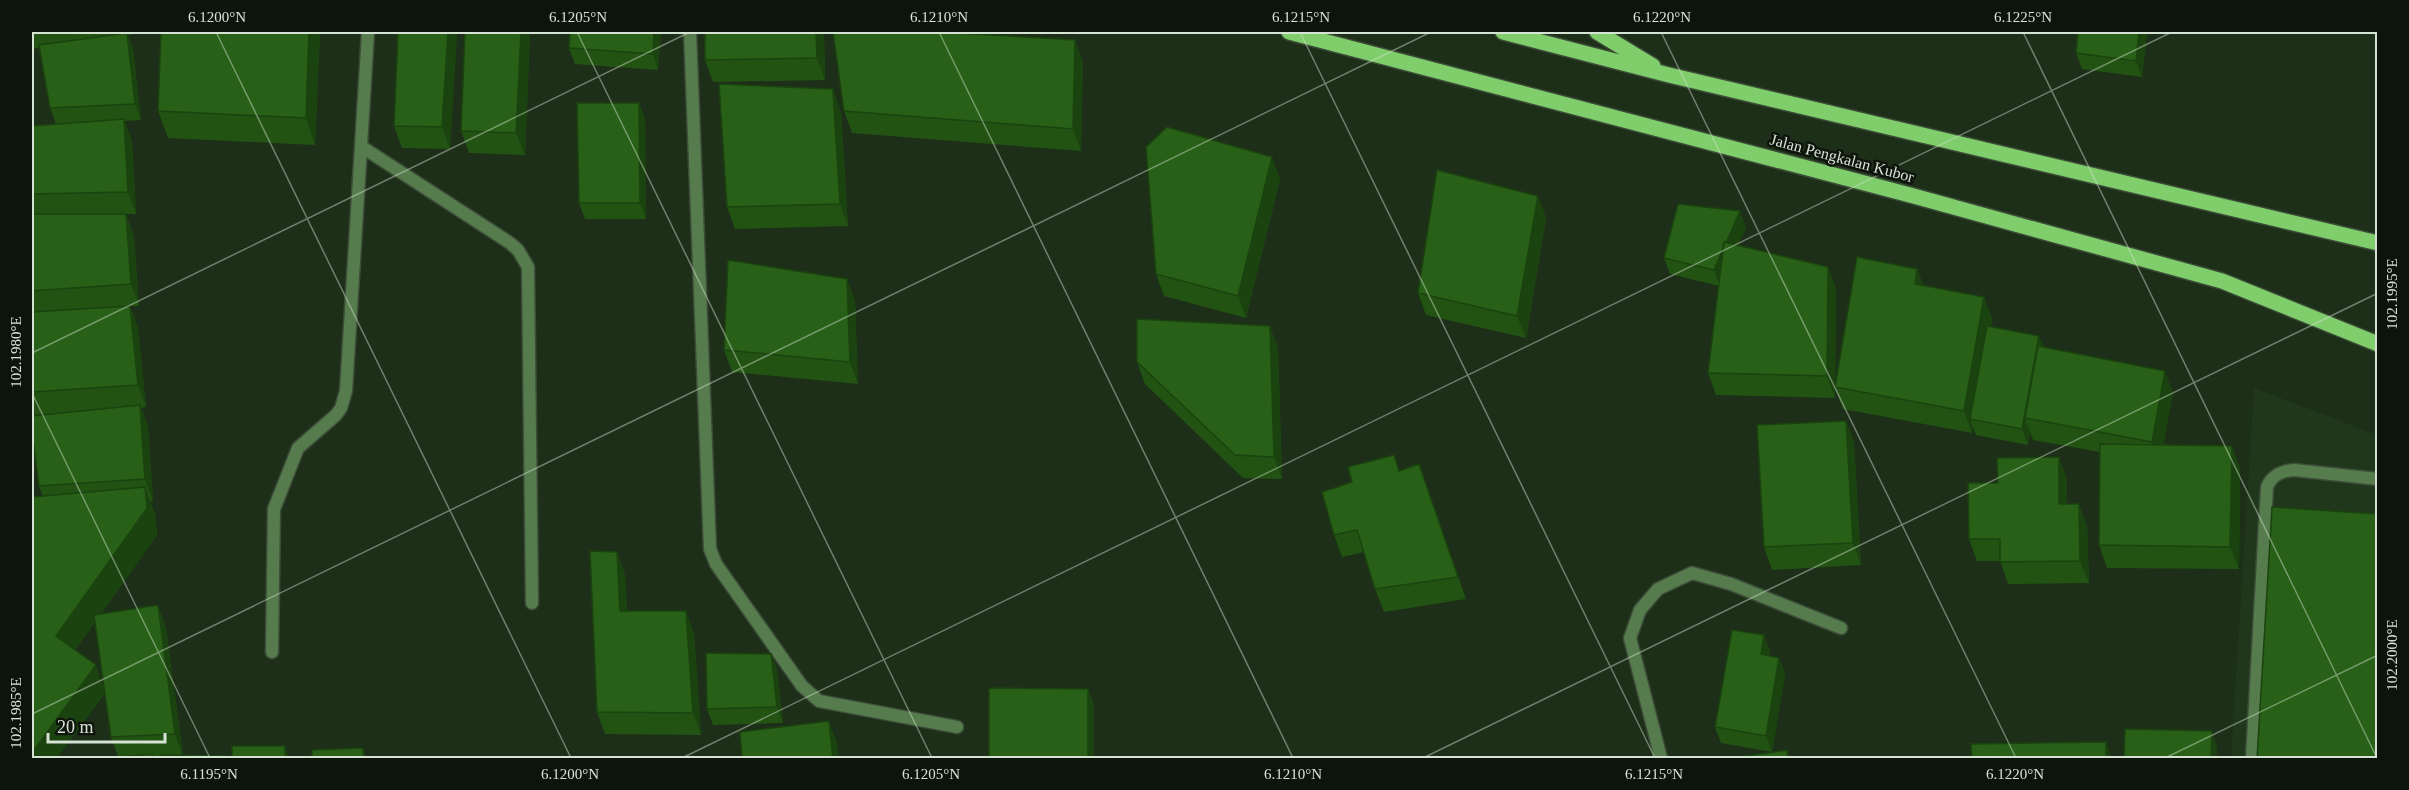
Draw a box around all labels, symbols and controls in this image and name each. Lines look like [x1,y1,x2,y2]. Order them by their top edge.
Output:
text: 6.1200°N [188,9,246,25]
text: 6.1205°N [549,9,607,25]
text: 6.1210°N [910,9,968,25]
text: 6.1215°N [1272,9,1330,25]
text: 6.1220°N [1633,9,1691,25]
text: 6.1225°N [1994,9,2052,25]
street label: Jalan Pengkalan Kubor [1768,131,1917,187]
text: 102.1995°E [2384,258,2400,330]
text: 102.1980°E [8,316,24,388]
text: 102.2000°E [2384,619,2400,691]
text: 102.1985°E [8,677,24,749]
scale bar [48,706,165,744]
text: 20 m [57,717,94,737]
text: 6.1195°N [180,766,238,782]
text: 6.1200°N [541,766,599,782]
text: 6.1205°N [902,766,960,782]
text: 6.1210°N [1264,766,1322,782]
text: 6.1215°N [1625,766,1683,782]
text: 6.1220°N [1986,766,2044,782]

